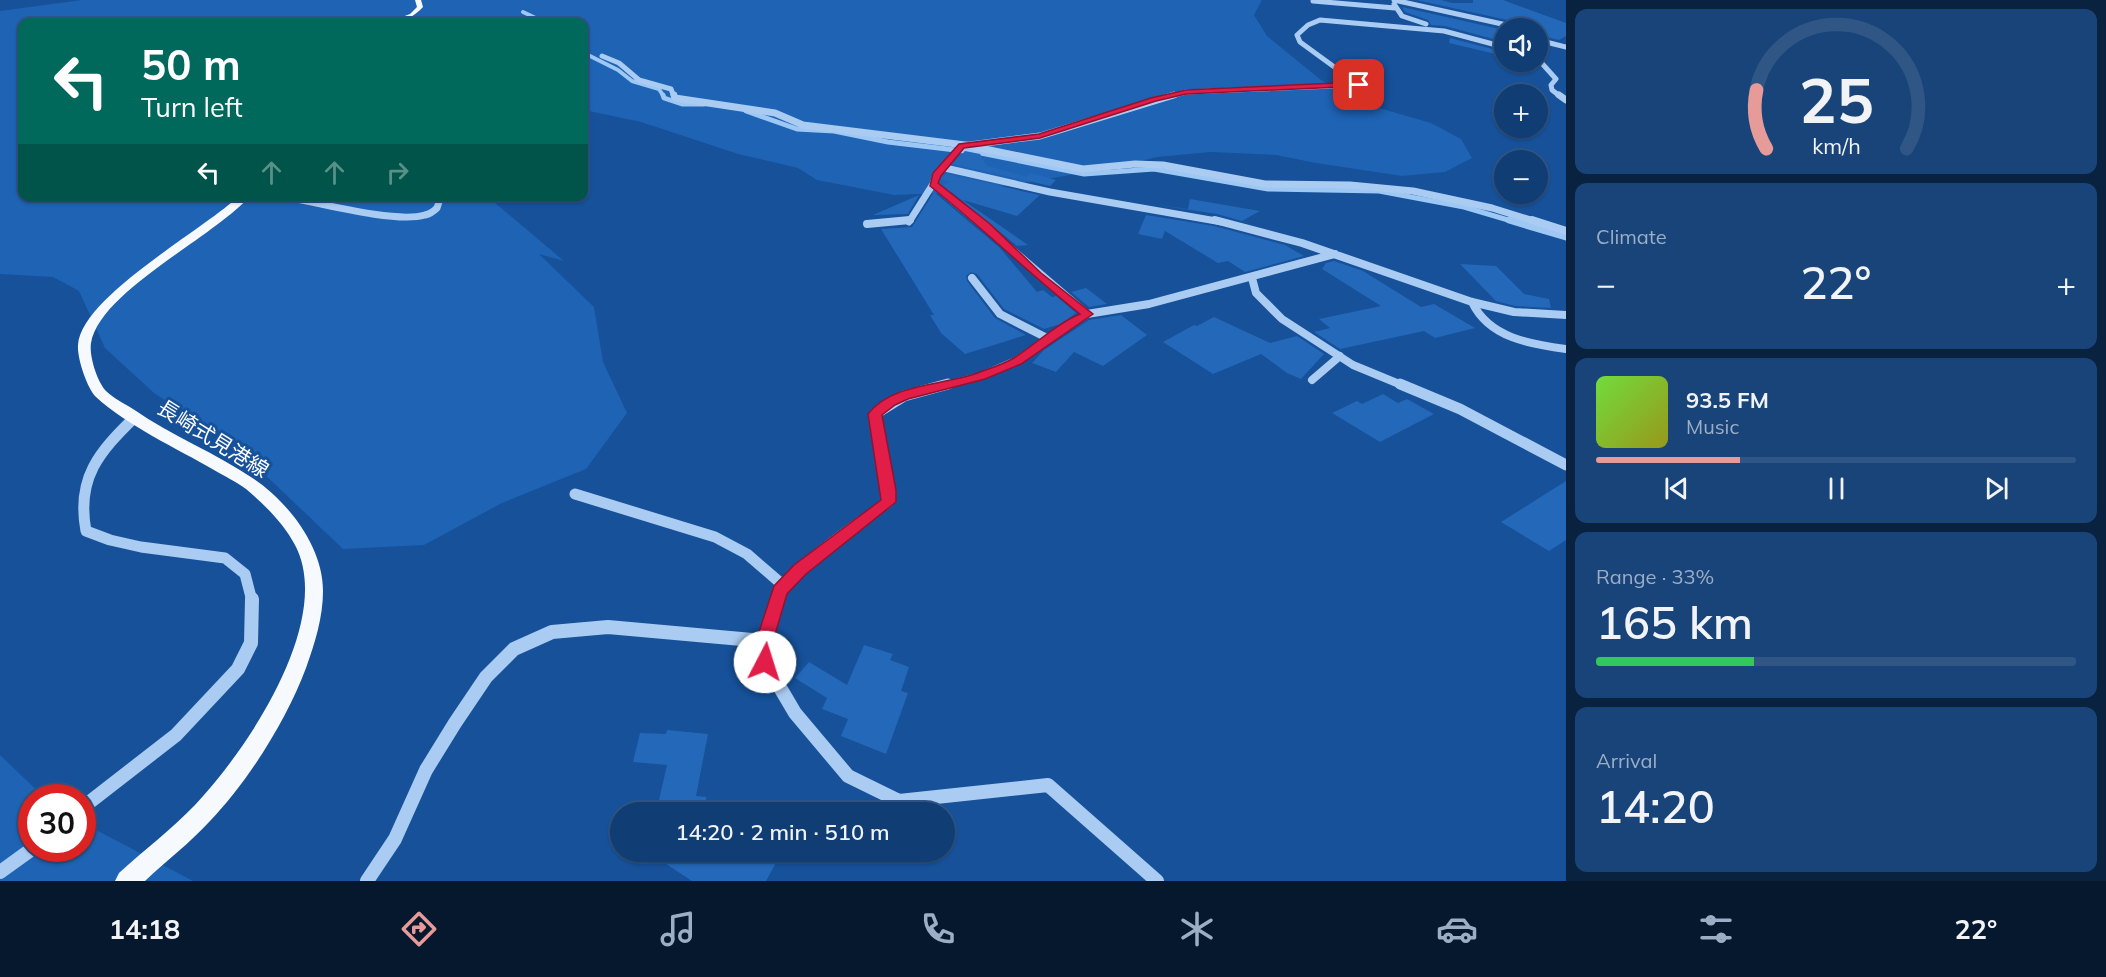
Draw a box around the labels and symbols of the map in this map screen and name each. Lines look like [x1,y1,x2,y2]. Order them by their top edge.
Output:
pin [1333,59,1384,110]
street label: 長崎式見港線 [153,394,274,483]
position arrow [733,630,797,694]
speed limit sign: 30 [18,784,96,862]

